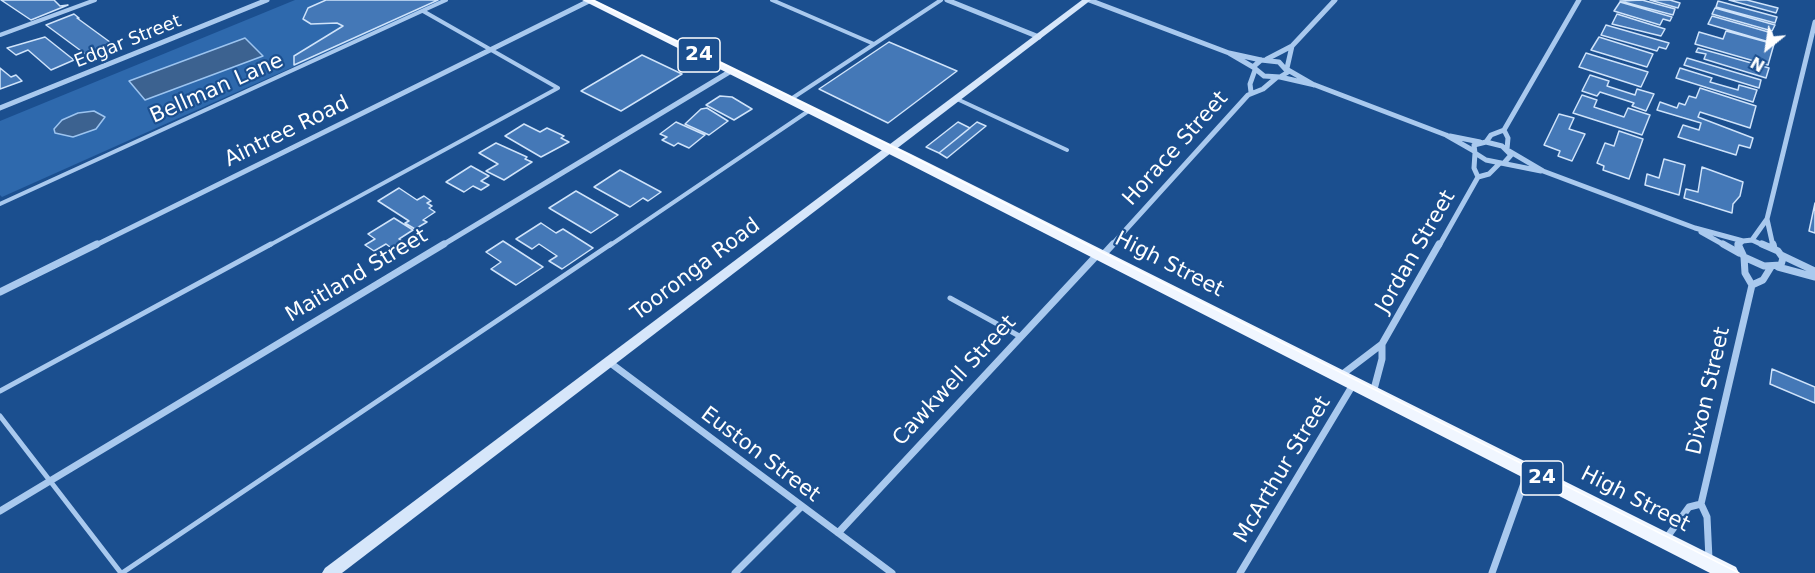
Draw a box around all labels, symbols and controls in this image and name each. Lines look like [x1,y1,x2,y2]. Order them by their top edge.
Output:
street label: Edgar Street [72,11,184,73]
north arrow [1737,18,1797,78]
road number: 24 [678,38,720,72]
street label: Bellman Lane [147,48,287,130]
text: N [1747,52,1768,76]
street label: Horace Street [1118,87,1234,211]
street label: Aintree Road [221,91,353,173]
street label: Jordan Street [1371,186,1461,318]
street label: Tooronga Road [627,213,765,327]
street label: Maitland Street [282,224,432,328]
street label: High Street [1110,227,1228,303]
street label: Cawkwell Street [888,311,1022,451]
street label: Dixon Street [1682,325,1736,457]
street label: McArthur Street [1229,392,1337,548]
street label: Euston Street [696,402,824,508]
road number: 24 [1521,461,1563,495]
street label: High Street [1576,462,1694,538]

